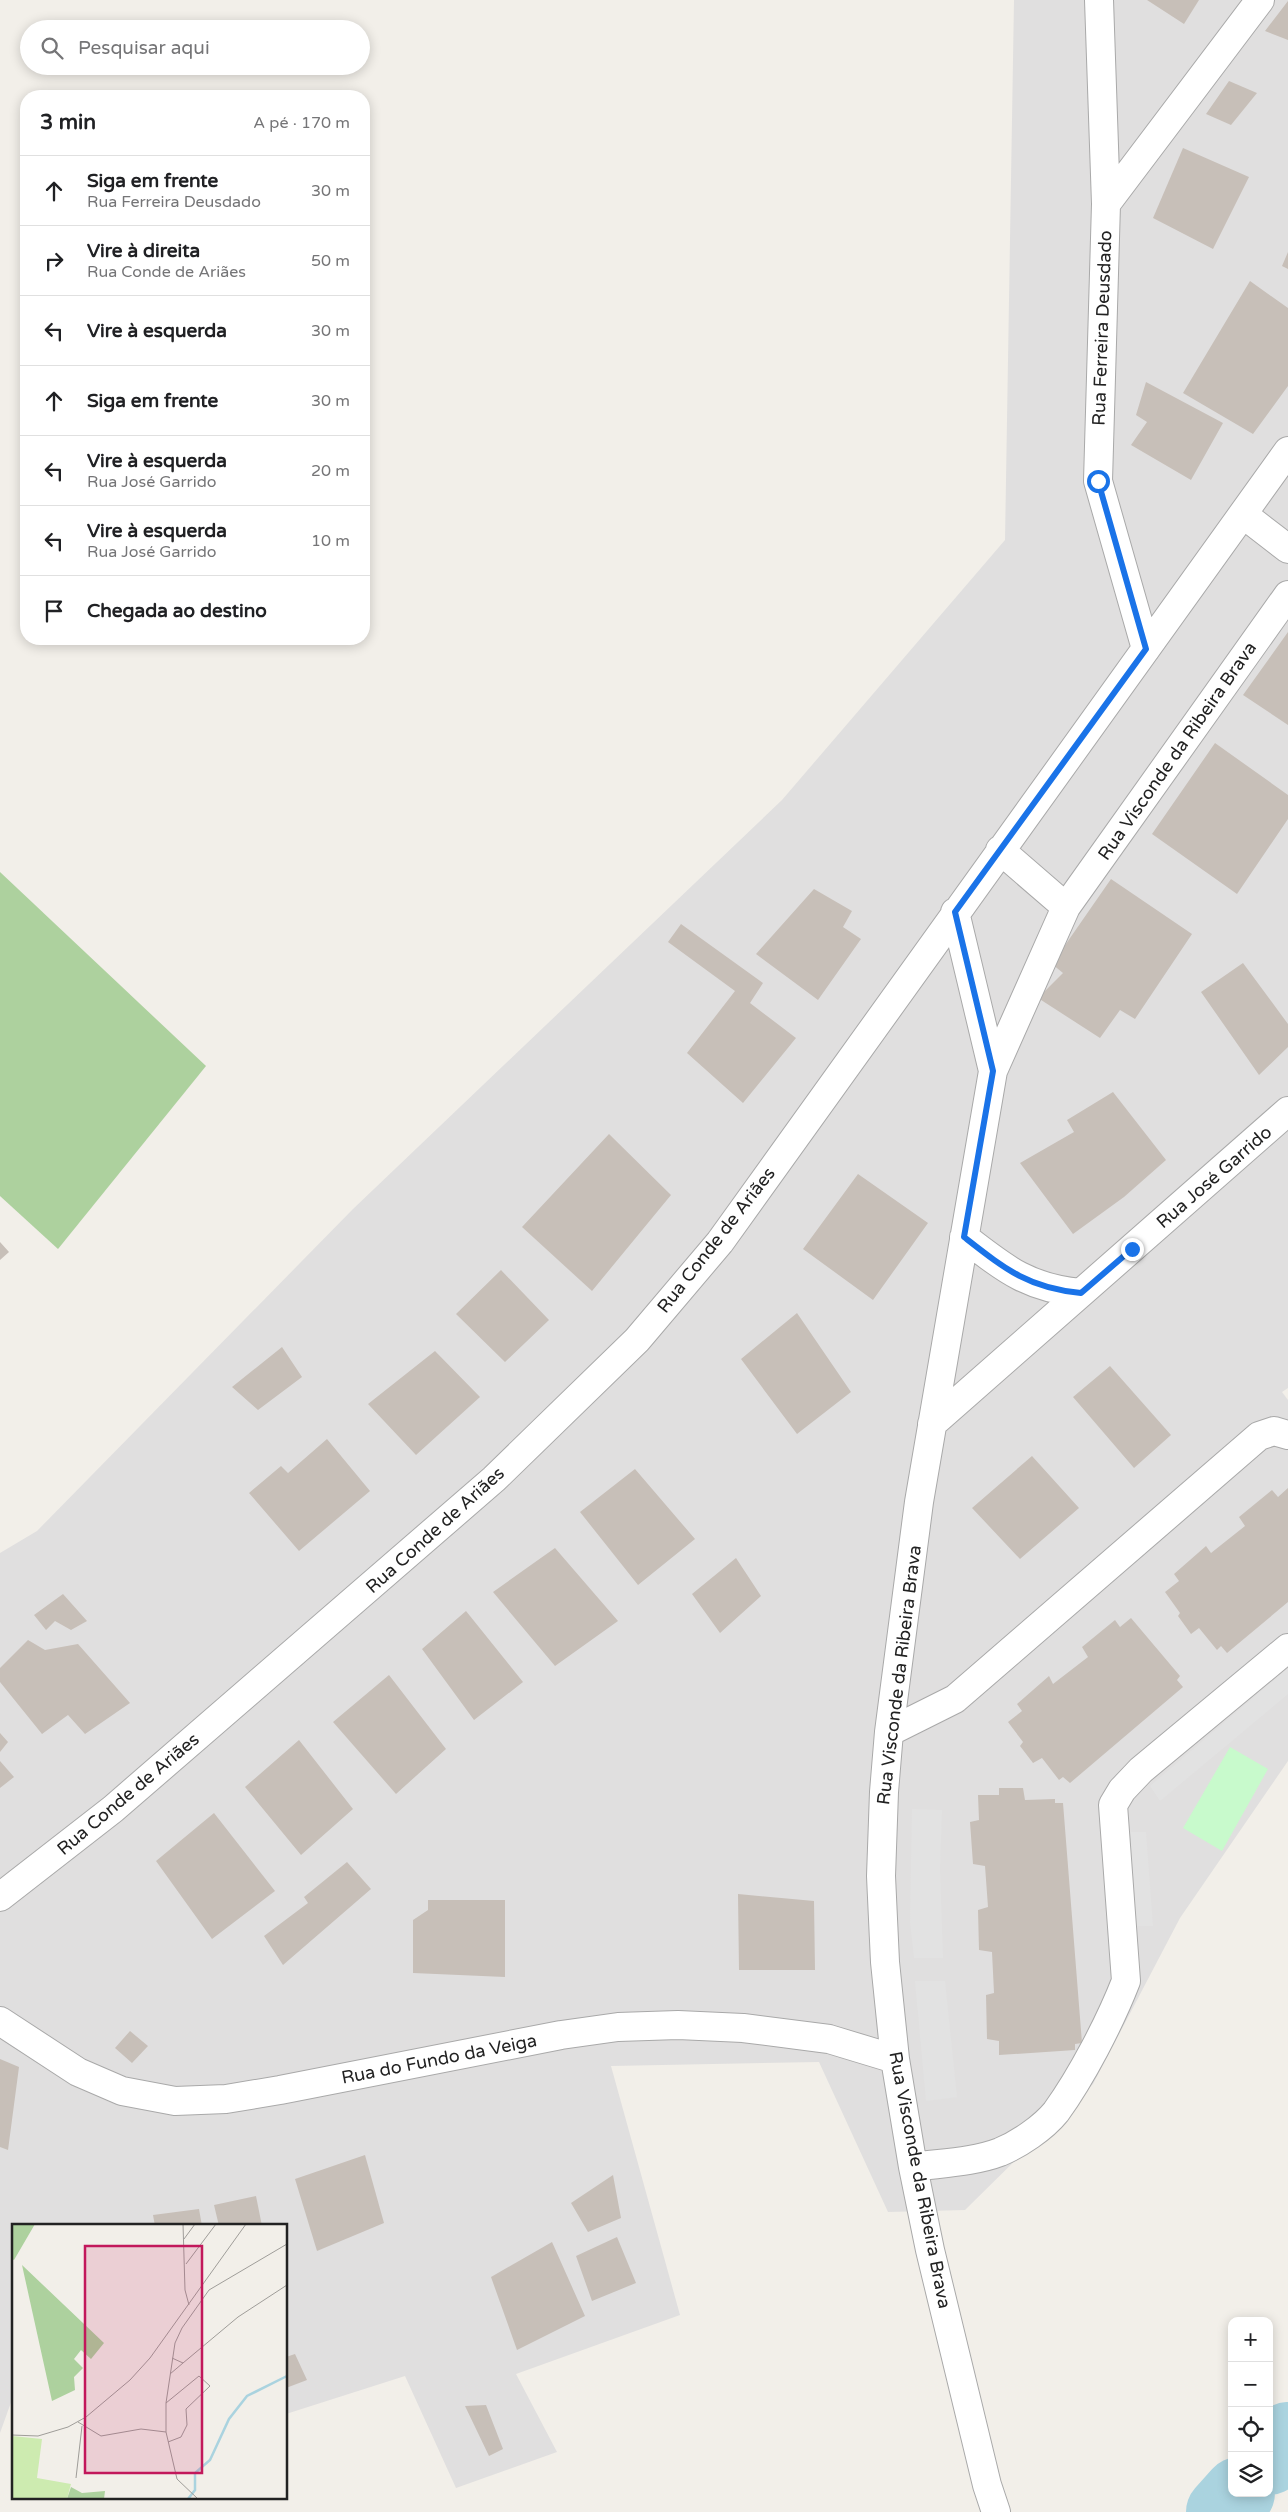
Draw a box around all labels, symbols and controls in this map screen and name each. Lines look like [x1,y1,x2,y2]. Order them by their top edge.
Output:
search box [20,20,370,75]
icon: search [38,34,66,62]
text: Pesquisar aqui [78,37,210,59]
text: 3 min [40,110,96,135]
text: A pé · 170 m [253,113,350,133]
text: Siga em frente [87,170,218,192]
icon: ahead [40,177,68,205]
text: 30 m [311,181,350,201]
text: Rua Ferreira Deusdado [87,192,261,212]
street label: Rua Ferreira Deusdado [1088,230,1116,426]
text: Vire à direita [87,240,200,262]
icon: right [40,247,68,275]
text: 50 m [311,251,350,271]
text: Rua Conde de Ariães [87,262,246,282]
icon: left [40,317,68,345]
text: Vire à esquerda [87,320,227,342]
text: 30 m [311,321,350,341]
icon: ahead [40,387,68,415]
text: Siga em frente [87,390,218,412]
text: 30 m [311,391,350,411]
text: Vire à esquerda [87,450,227,472]
icon: left [40,457,68,485]
text: 20 m [311,461,350,481]
route start [1087,470,1110,493]
text: Rua José Garrido [87,472,217,492]
text: Vire à esquerda [87,520,227,542]
icon: left [40,527,68,555]
text: 10 m [311,531,350,551]
text: Rua José Garrido [87,542,217,562]
icon: arrive [40,597,68,625]
text: Chegada ao destino [87,600,267,622]
street label: Rua Visconde da Ribeira Brava [1093,638,1261,864]
street label: Rua José Garrido [1152,1121,1276,1233]
street label: Rua Conde de Ariães [652,1163,780,1317]
route end [1121,1238,1144,1261]
street label: Rua Conde de Ariães [361,1462,509,1598]
street label: Rua Visconde da Ribeira Brava [872,1544,926,1806]
street label: Rua Conde de Ariães [52,1728,204,1860]
street label: Rua do Fundo da Veiga [339,2029,539,2089]
street label: Rua Visconde da Ribeira Brava [884,2050,956,2310]
inset map [12,2224,288,2500]
map controls [1228,2317,1273,2497]
button: + [1228,2317,1273,2362]
button: − [1228,2362,1273,2407]
button: locate [1228,2407,1273,2452]
button: layers [1228,2452,1273,2497]

